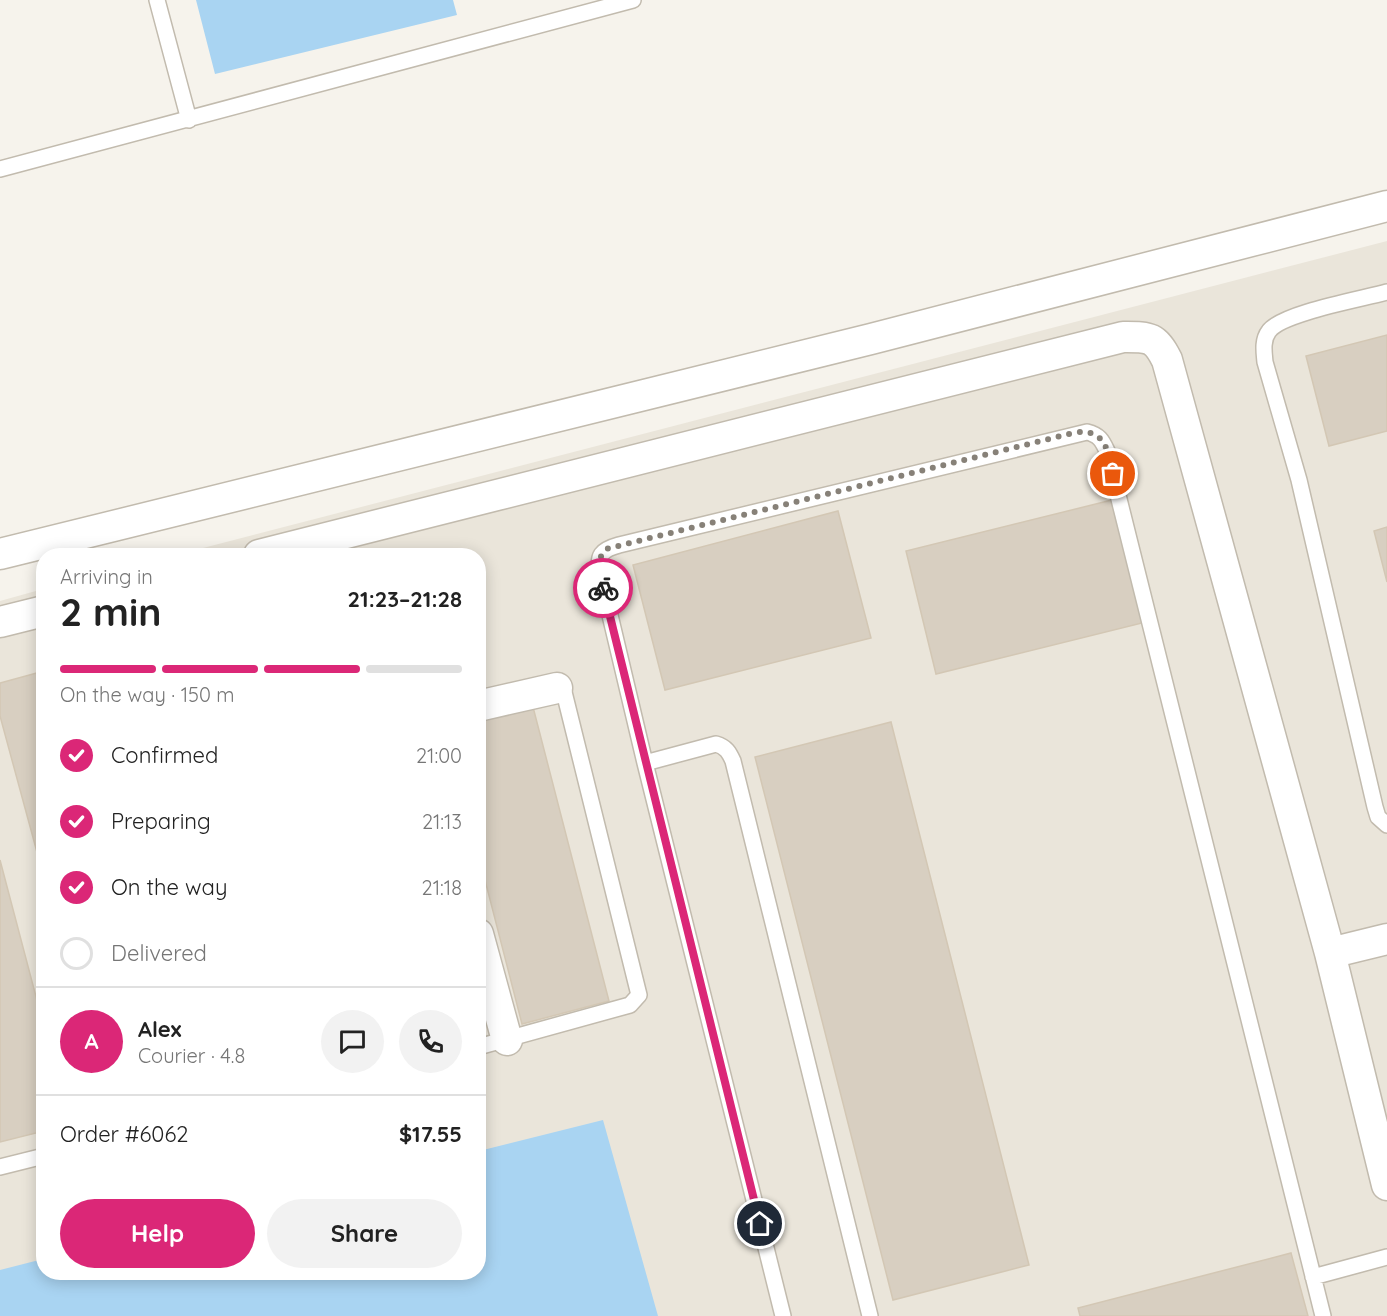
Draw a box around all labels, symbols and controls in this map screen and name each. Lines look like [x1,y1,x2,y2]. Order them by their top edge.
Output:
pin [1087,448,1138,499]
icon: bag [1096,457,1129,490]
courier [573,558,633,618]
text: Arriving in [60,564,153,589]
icon: bike [587,572,620,605]
text: 21:23–21:28 [348,585,462,613]
text: 2 min [60,587,162,636]
text: On the way · 150 m [60,682,235,707]
icon: check [60,739,93,772]
text: Confirmed [111,741,218,769]
text: 21:00 [416,743,462,768]
icon: check [60,805,93,838]
text: Preparing [111,807,211,835]
text: 21:13 [422,809,462,834]
icon: check [60,871,93,904]
text: On the way [111,873,227,901]
text: 21:18 [422,875,462,900]
text: Delivered [111,939,207,967]
button: chat [321,1010,384,1073]
button: phone [399,1010,462,1073]
text: Alex [138,1015,181,1043]
text: A [84,1027,99,1055]
text: Courier · 4.8 [138,1043,245,1068]
text: Order #6062 [60,1120,188,1148]
text: $17.55 [399,1120,462,1148]
pin [734,1198,785,1249]
button: Help [60,1199,255,1268]
button: Share [267,1199,462,1268]
icon: home [743,1207,776,1240]

